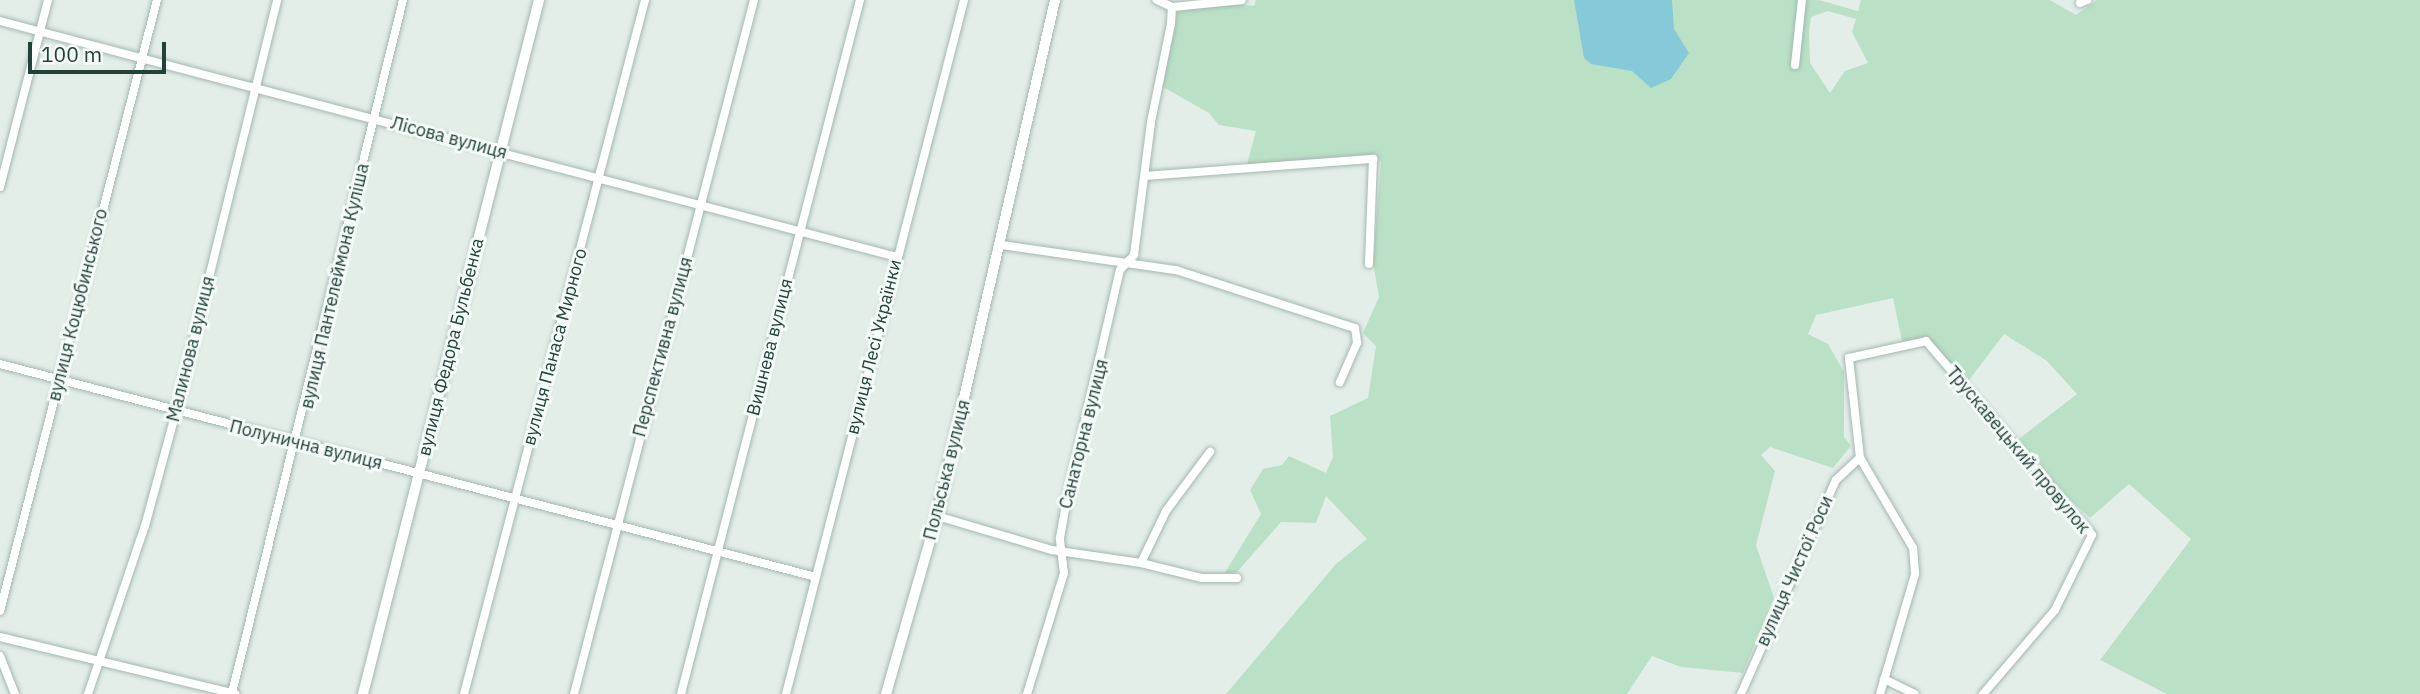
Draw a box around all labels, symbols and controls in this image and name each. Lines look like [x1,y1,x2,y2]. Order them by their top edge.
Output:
scale bar [32,28,170,72]
text: 100 m [41,40,102,68]
street label: Лісова вулиця [389,112,509,164]
street label: вулиця Пантелеймона Куліша [296,161,374,411]
street label: вулиця Коцюбинського [44,207,112,403]
street label: вулиця Федора Бульбенка [413,236,489,458]
street label: вулиця Панаса Мирного [518,246,592,448]
street label: Перспективна вулиця [629,255,697,439]
street label: вулиця Лесі Українки [842,257,906,437]
street label: Малинова вулиця [162,274,220,424]
street label: Вишнева вулиця [742,276,798,418]
street label: Санаторна вулиця [1055,357,1113,511]
street label: Трускавецький провулок [1942,362,2094,538]
street label: Польська вулиця [919,398,975,542]
street label: Полунична вулиця [227,416,385,474]
street label: вулиця Чистої Роси [1752,492,1838,650]

